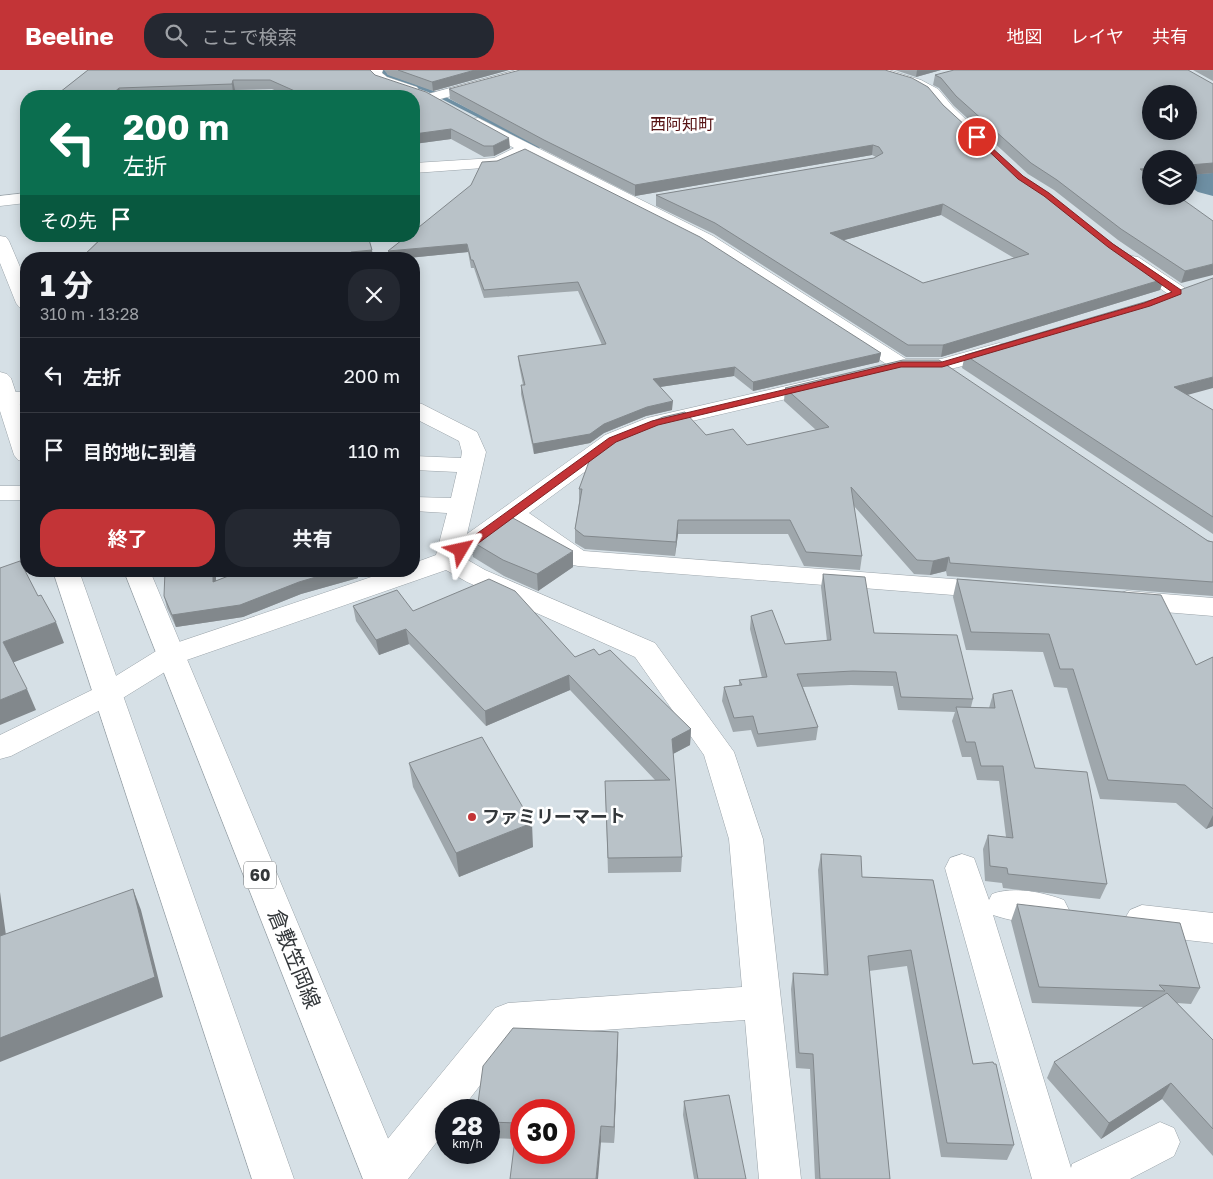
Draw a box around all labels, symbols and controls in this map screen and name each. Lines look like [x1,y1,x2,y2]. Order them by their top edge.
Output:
search box [144,13,494,58]
text: Beeline [25,21,114,50]
icon: search [162,21,190,49]
text: ここで検索 [202,25,297,48]
text: 地図 [1007,25,1043,47]
text: レイヤ [1071,25,1124,47]
text: 共有 [1152,25,1188,47]
map controls [1142,85,1197,205]
button: sound [1142,85,1197,140]
text: 200 m [123,106,229,148]
icon: left [40,110,105,175]
district label: 西阿知町 [650,114,714,134]
pin [956,116,998,158]
icon: arrive [963,123,991,151]
button: layers [1142,150,1197,205]
text: 左折 [123,152,167,179]
icon: arrive [107,205,135,233]
text: その先 [40,209,97,232]
text: 1 分 [40,267,93,303]
button: close [348,269,400,321]
text: 310 m · 13:28 [40,304,139,324]
icon: left [40,361,68,389]
text: 200 m [344,364,400,387]
text: 左折 [83,365,121,388]
icon: arrive [40,436,68,464]
text: 110 m [348,439,400,462]
text: 目的地に到着 [83,440,197,463]
button: 終了 [40,509,215,567]
button: 共有 [225,509,400,567]
position arrow [434,523,486,575]
place label: ファミリーマート [482,805,626,827]
marker: ファミリーマート [466,811,478,823]
road number: 60 [244,862,276,888]
street label: 倉敷笠岡線 [263,905,327,1012]
speed limit sign: 30 [510,1099,575,1164]
text: 28 [452,1110,483,1141]
text: km/h [452,1136,483,1151]

